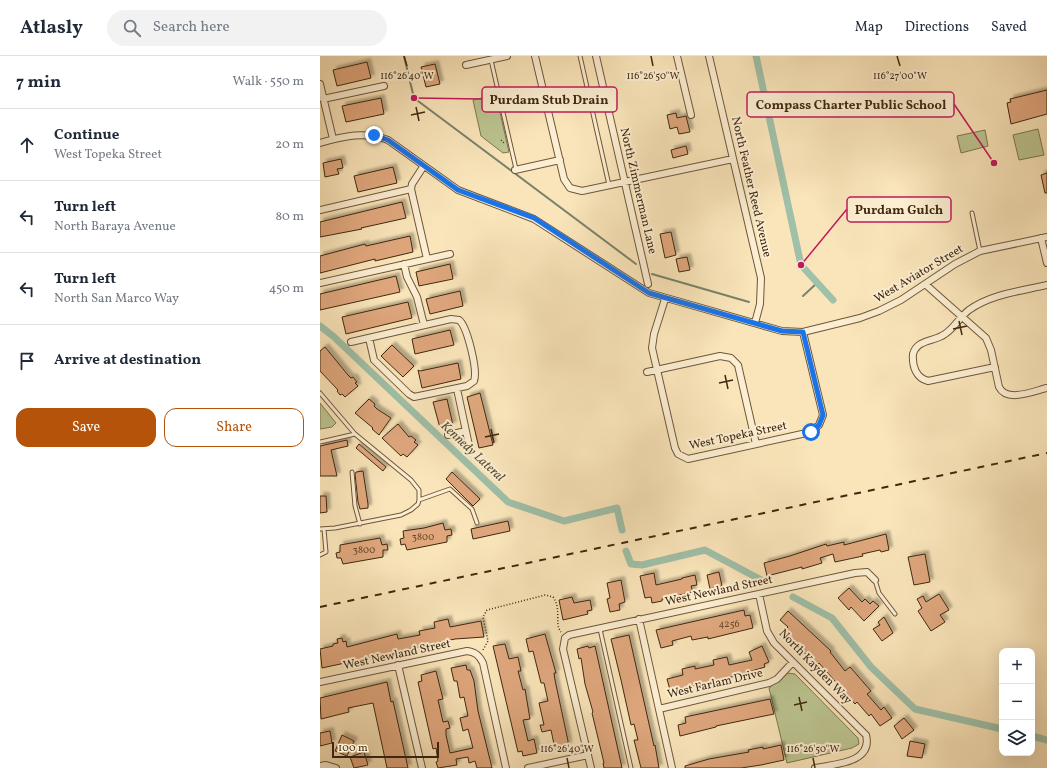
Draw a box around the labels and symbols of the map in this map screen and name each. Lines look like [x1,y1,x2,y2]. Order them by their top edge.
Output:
text: 116°26'40"W [380,69,434,83]
text: 116°26'50"W [626,69,680,83]
text: 116°27'00"W [873,69,927,83]
callout: Purdam Stub Drain [482,87,617,112]
text: Purdam Stub Drain [489,92,609,110]
callout: Compass Charter Public School [747,92,954,117]
text: Compass Charter Public School [756,97,947,115]
street label: North Feather Reed Avenue [727,115,775,259]
route end [365,126,383,144]
street label: North Zimmerman Lane [616,126,660,256]
callout: Purdam Gulch [847,197,951,222]
text: Purdam Gulch [855,202,944,220]
street label: West Aviator Street [871,241,967,307]
water label: Kennedy Lateral [436,418,509,487]
street label: West Topeka Street [688,418,788,454]
route start [802,423,820,441]
house number: 3800 [412,530,434,544]
house number: 3800 [353,543,375,557]
street label: West Newland Street [664,572,774,610]
house number: 4256 [718,617,740,631]
street label: North Kayden Way [775,626,856,709]
street label: West Newland Street [342,636,452,674]
street label: West Farlam Drive [666,665,765,703]
scale bar [332,740,439,759]
text: 116°26'40"W [540,742,594,756]
text: 116°26'50"W [786,742,840,756]

